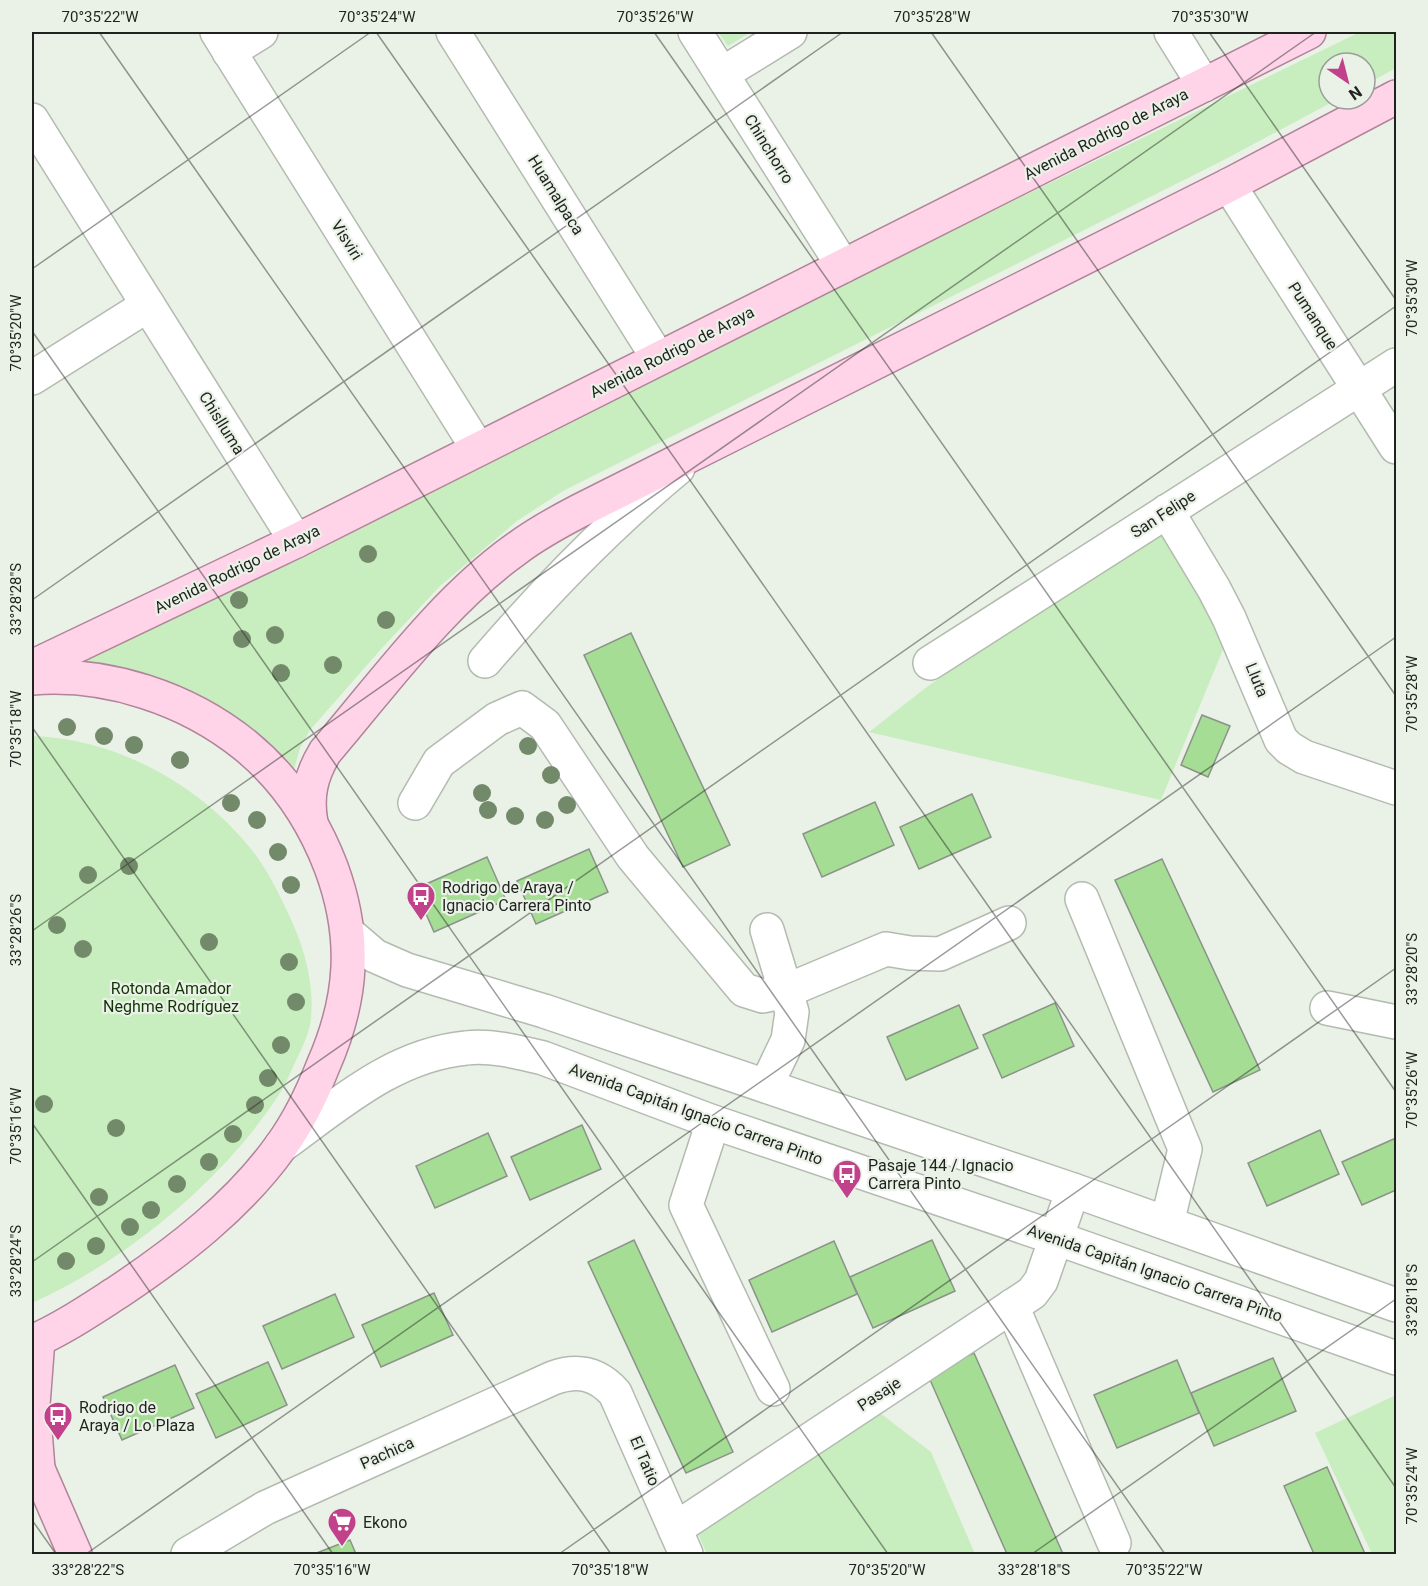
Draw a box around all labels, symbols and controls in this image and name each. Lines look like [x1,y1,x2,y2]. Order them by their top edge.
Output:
text: 70°35'22"W [62,8,138,26]
text: 70°35'24"W [339,8,415,26]
text: 70°35'26"W [617,8,693,26]
text: 70°35'28"W [894,8,970,26]
text: 70°35'30"W [1172,8,1248,26]
north arrow [1317,51,1377,111]
text: N [1345,82,1365,104]
street label: Avenida Rodrigo de Araya [1021,84,1191,184]
street label: Chinchorro [740,111,798,187]
street label: Huamalpaca [524,152,588,238]
street label: Visviri [327,217,367,263]
text: 70°35'30"W [1403,260,1421,336]
street label: Pumanque [1284,279,1342,353]
text: 70°35'20"W [7,295,25,371]
street label: Avenida Rodrigo de Araya [587,302,757,402]
street label: Chislluma [195,388,249,458]
street label: San Felipe [1127,486,1199,542]
street label: Avenida Rodrigo de Araya [151,521,323,617]
text: 33°28'28"S [7,563,25,635]
text: 70°35'28"W [1403,656,1421,732]
street label: Lluta [1242,660,1272,700]
text: 70°35'18"W [7,691,25,767]
place label: Rodrigo de Araya / Ignacio Carrera Pinto [442,878,591,915]
bus stop icon: Rodrigo de Araya / Ignacio Carrera Pinto [405,880,437,922]
text: 33°28'26"S [7,894,25,966]
text: 33°28'20"S [1403,933,1421,1005]
park label: Rotonda Amador Neghme Rodríguez [103,979,239,1016]
text: 70°35'26"W [1403,1052,1421,1128]
street label: Avenida Capitán Ignacio Carrera Pinto [567,1059,825,1169]
text: 70°35'16"W [7,1088,25,1164]
place label: Pasaje 144 / Ignacio Carrera Pinto [868,1156,1014,1193]
bus stop icon: Pasaje 144 / Ignacio Carrera Pinto [831,1158,863,1200]
street label: Avenida Capitán Ignacio Carrera Pinto [1025,1220,1285,1326]
text: 33°28'24"S [7,1225,25,1297]
text: 33°28'18"S [1403,1264,1421,1336]
street label: Pasaje [854,1373,904,1415]
place label: Rodrigo de Araya / Lo Plaza [79,1398,195,1435]
bus stop icon: Rodrigo de Araya / Lo Plaza [42,1400,74,1442]
street label: Pachica [357,1433,417,1473]
street label: El Tatio [626,1433,664,1489]
text: 70°35'24"W [1403,1448,1421,1524]
supermarket icon: Ekono [326,1506,358,1548]
place label: Ekono [363,1513,407,1532]
text: 33°28'22"S [52,1561,124,1579]
text: 70°35'16"W [294,1561,370,1579]
text: 70°35'18"W [572,1561,648,1579]
text: 70°35'20"W [849,1561,925,1579]
text: 33°28'18"S [998,1561,1070,1579]
text: 70°35'22"W [1126,1561,1202,1579]

